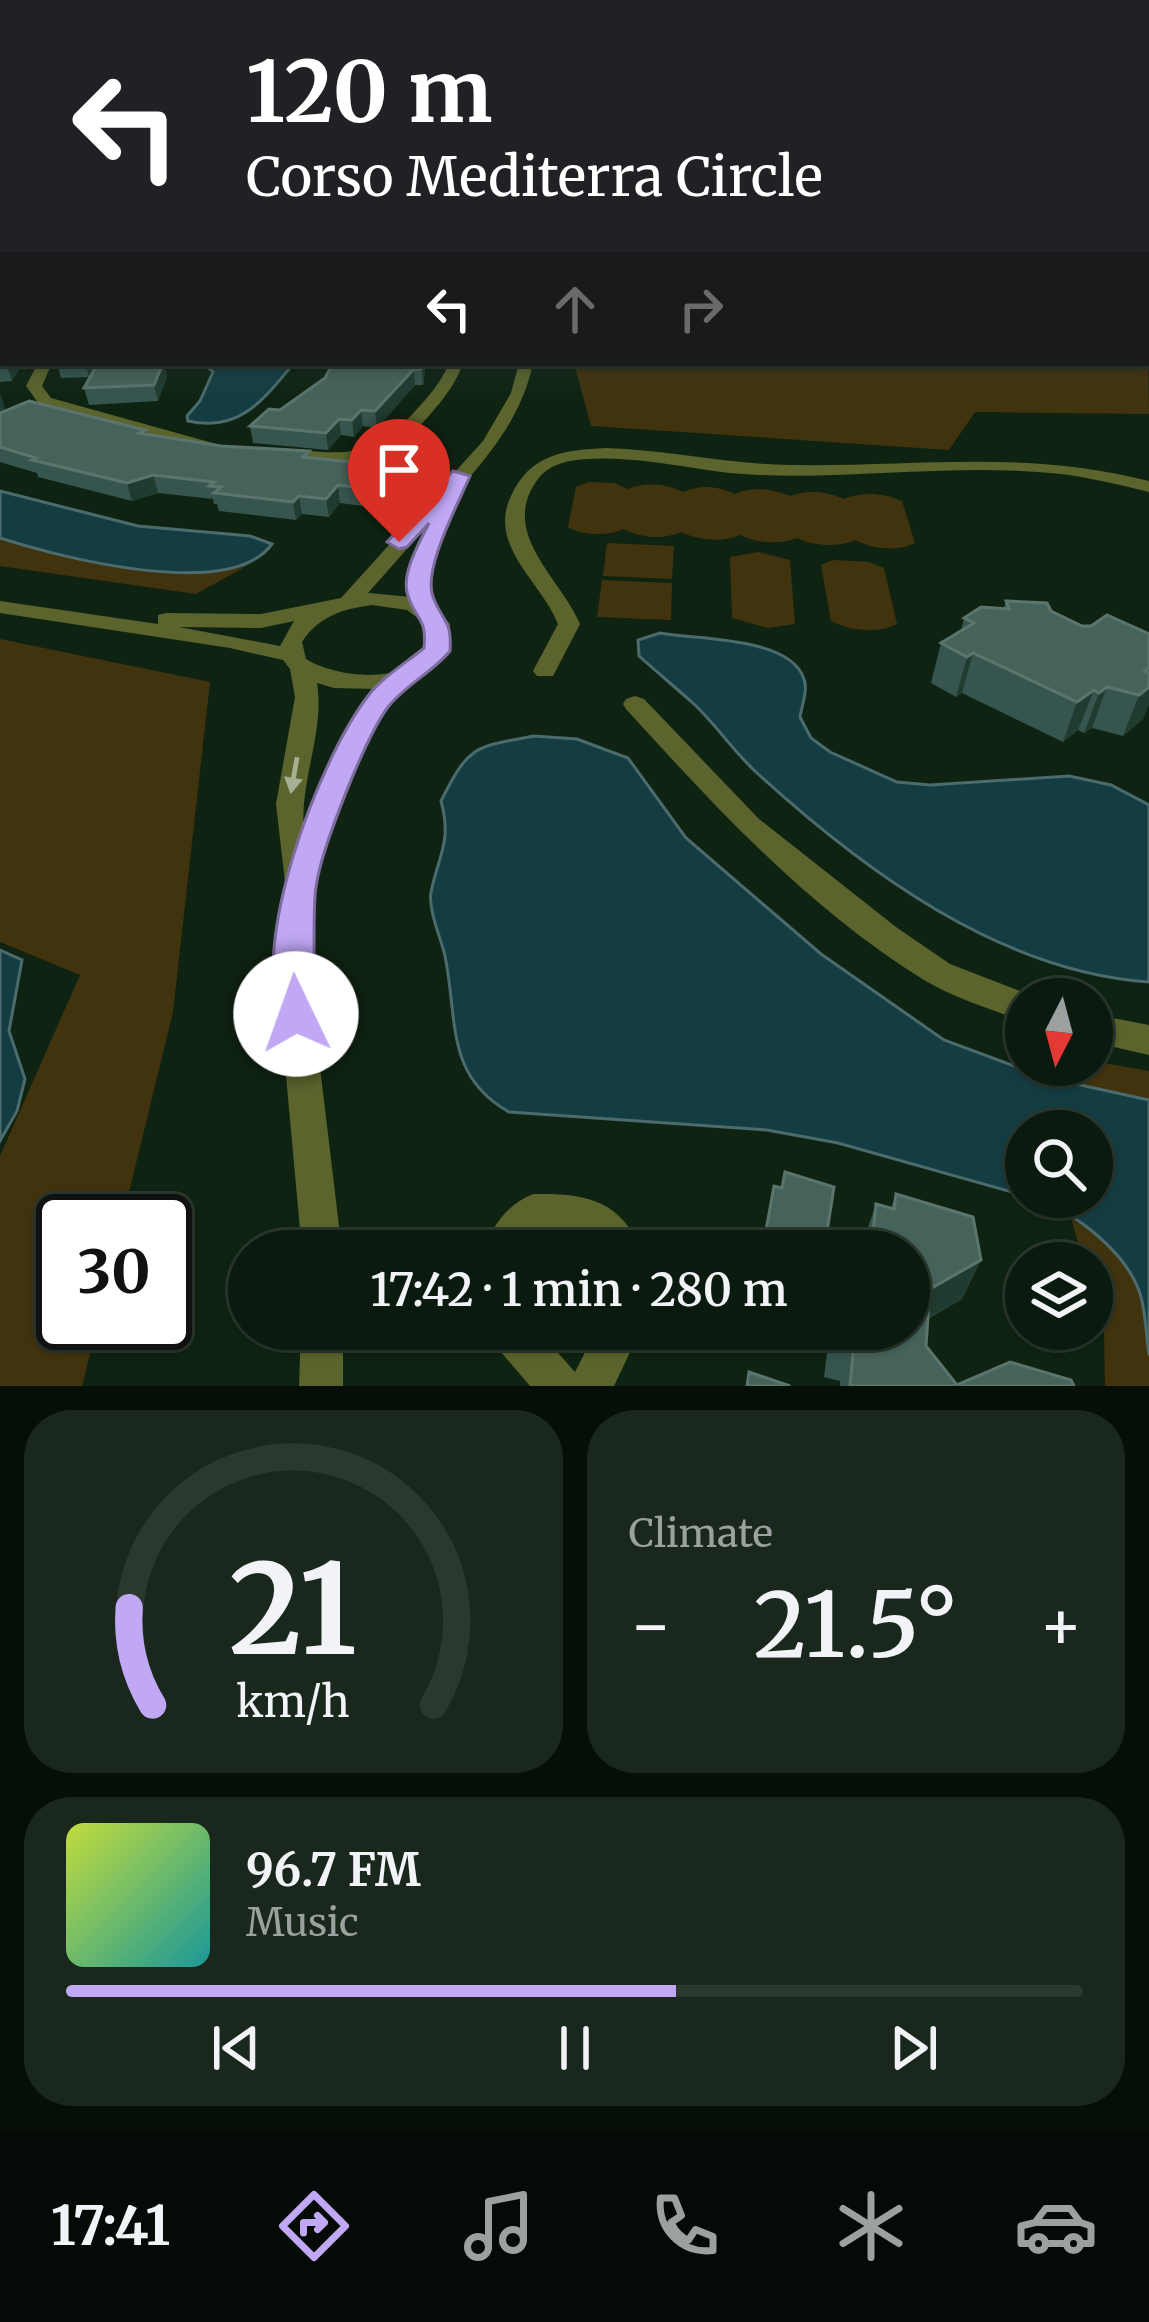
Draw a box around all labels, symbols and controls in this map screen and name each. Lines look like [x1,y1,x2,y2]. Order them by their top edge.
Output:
text: 120 m [246,39,493,145]
icon: left [48,48,204,204]
text: Corso Mediterra Circle [246,143,823,211]
icon: left [416,276,482,342]
icon: ahead [542,276,608,342]
icon: right [668,276,734,342]
pin [348,419,450,542]
icon: arrive [366,437,432,503]
one-way arrow [285,756,303,794]
position arrow [233,951,359,1077]
north arrow [1005,978,1113,1086]
map controls [1005,978,1113,1350]
button: search [1005,1110,1113,1218]
speed limit sign: 30 [36,1194,192,1350]
button: layers [1005,1242,1113,1350]
text: 17:42 · 1 min · 280 m [370,1262,788,1318]
text: Climate [629,1509,773,1558]
text: 21 [229,1531,357,1688]
text: 21.5° [754,1568,958,1682]
text: − [629,1584,673,1667]
text: + [1039,1584,1083,1667]
text: km/h [236,1674,350,1728]
text: 96.7 FM [246,1842,421,1898]
text: Music [246,1898,359,1947]
icon: previous [203,2015,269,2081]
icon: pause [542,2015,608,2081]
icon: next [881,2015,947,2081]
icon: directions [272,2184,356,2268]
icon: music [457,2184,541,2268]
icon: phone [643,2184,727,2268]
icon: climate [829,2184,913,2268]
icon: car [1014,2184,1098,2268]
text: 17:41 [51,2192,170,2260]

